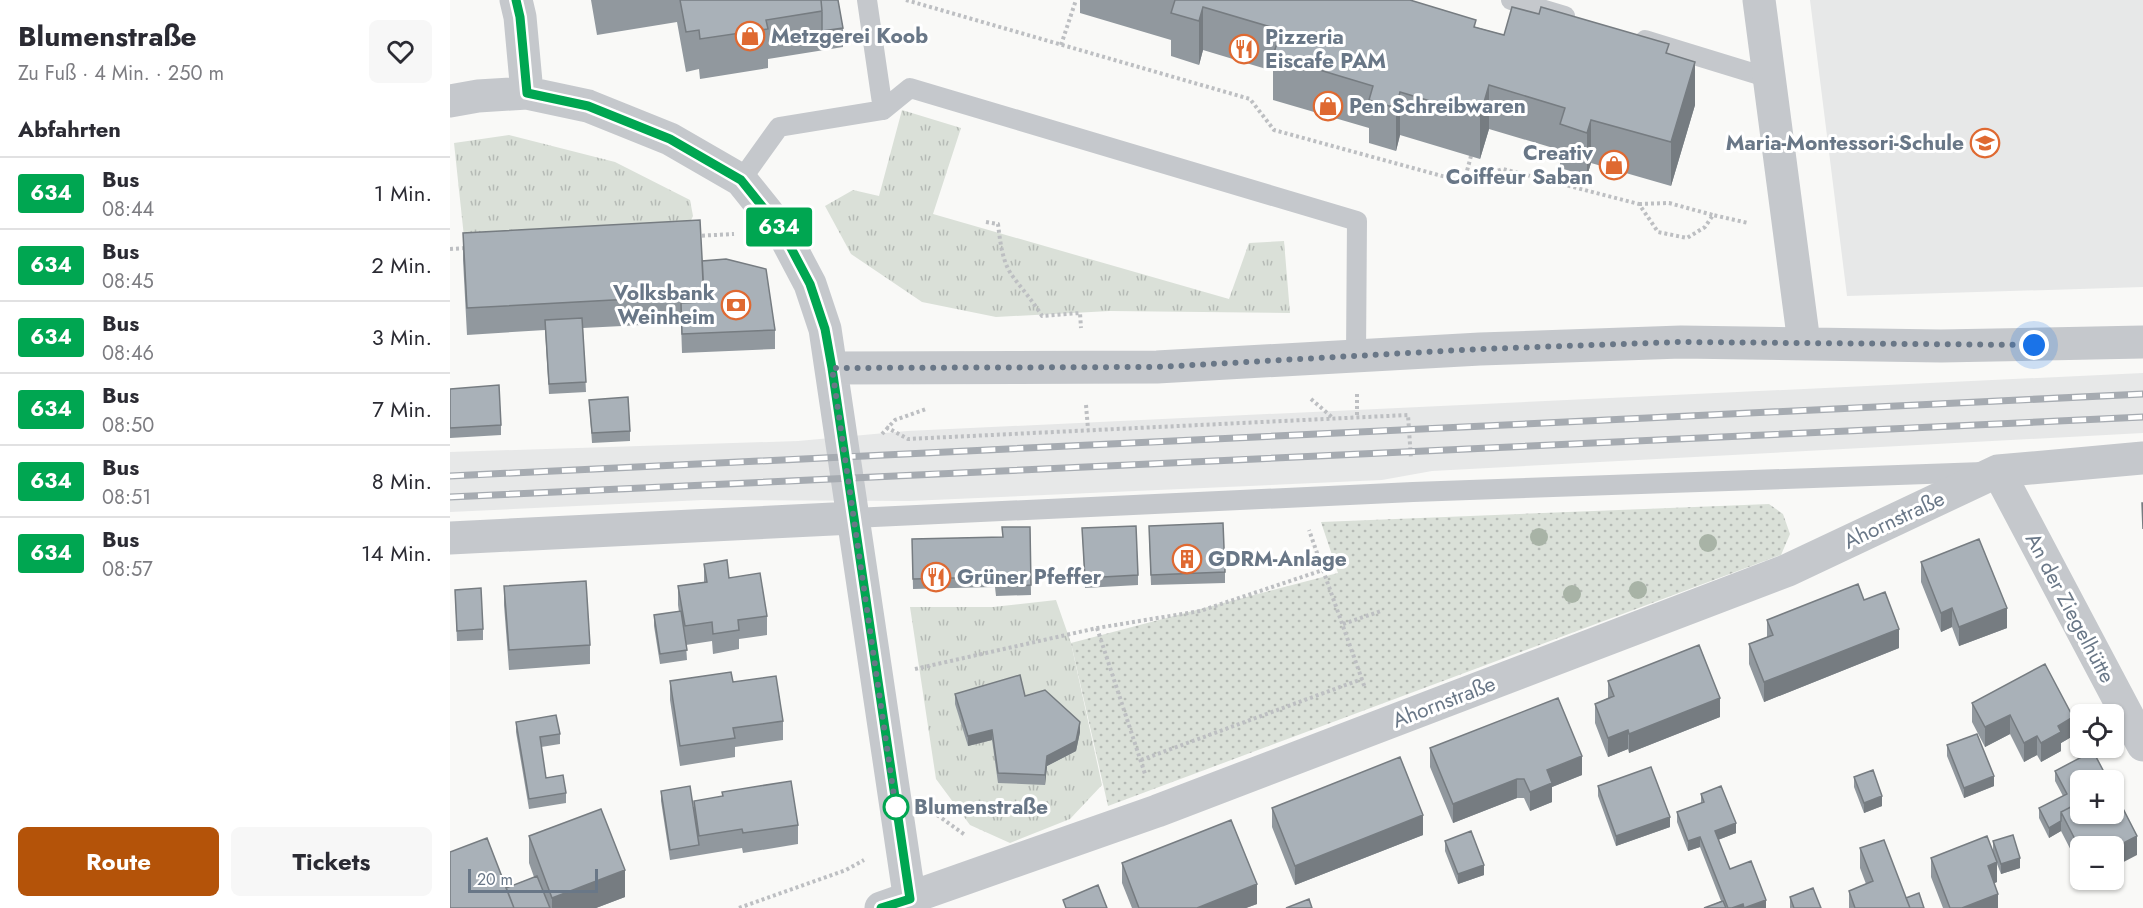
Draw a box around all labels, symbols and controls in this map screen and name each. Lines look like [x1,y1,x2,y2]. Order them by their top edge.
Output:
text: Blumenstraße [18,16,197,57]
button: heart [369,20,432,83]
shop icon: Metzgerei Koob [734,20,766,52]
place label: Metzgerei Koob [771,21,928,51]
place label: Pizzeria Eiscafe PAM [1265,22,1386,76]
restaurant icon: Pizzeria Eiscafe PAM [1228,33,1260,65]
text: Zu Fuß · 4 Min. · 250 m [18,59,224,88]
shop icon: Pen Schreibwaren [1312,90,1344,122]
place label: Pen Schreibwaren [1349,91,1526,121]
text: Abfahrten [18,113,121,145]
school or university icon: Maria-Montessori-Schule [1969,127,2001,159]
place label: Maria-Montessori-Schule [1726,128,1964,158]
place label: Creativ Coiffeur Saban [1446,138,1594,192]
shop icon: Creativ Coiffeur Saban [1598,149,1630,181]
text: Bus [102,163,139,195]
text: 1 Min. [374,177,432,209]
text: 634 [30,178,72,208]
text: 08:44 [102,195,154,224]
line badge: 634 [744,208,814,246]
text: 634 [758,212,800,242]
text: Bus [102,235,139,267]
text: 2 Min. [371,249,432,281]
text: 634 [30,250,72,280]
text: 08:45 [102,267,154,296]
place label: Volksbank Weinheim [612,278,715,332]
bank icon: Volksbank Weinheim [720,289,752,321]
text: Bus [102,307,139,339]
text: 3 Min. [372,321,432,353]
text: 634 [30,322,72,352]
your location [2019,330,2049,360]
text: 08:46 [102,339,154,368]
text: Bus [102,379,139,411]
text: 7 Min. [372,393,432,425]
text: 634 [30,394,72,424]
text: 08:50 [102,411,154,440]
text: Bus [102,451,139,483]
text: 8 Min. [372,465,432,497]
text: 634 [30,466,72,496]
text: 08:51 [102,483,151,512]
street label: Ahornstraße [1839,483,1949,556]
text: Bus [102,523,139,555]
street label: An der Ziegelhütte [2018,528,2122,688]
text: 14 Min. [361,537,432,569]
text: 634 [30,538,72,568]
building icon: GDRM-Anlage [1171,543,1203,575]
place label: GDRM-Anlage [1208,544,1347,574]
text: 08:57 [102,555,153,584]
restaurant icon: Grüner Pfeffer [920,561,952,593]
place label: Grüner Pfeffer [957,562,1102,592]
street label: Ahornstraße [1388,669,1500,735]
map controls [2070,704,2124,890]
button: locate [2070,704,2124,758]
button: + [2070,770,2124,824]
place label: Blumenstraße [914,792,1048,822]
marker: Blumenstraße [883,794,909,820]
button: Route [18,827,219,896]
button: Tickets [231,827,432,896]
button: − [2070,836,2124,890]
scale bar [468,866,598,894]
text: 20 m [477,868,513,891]

